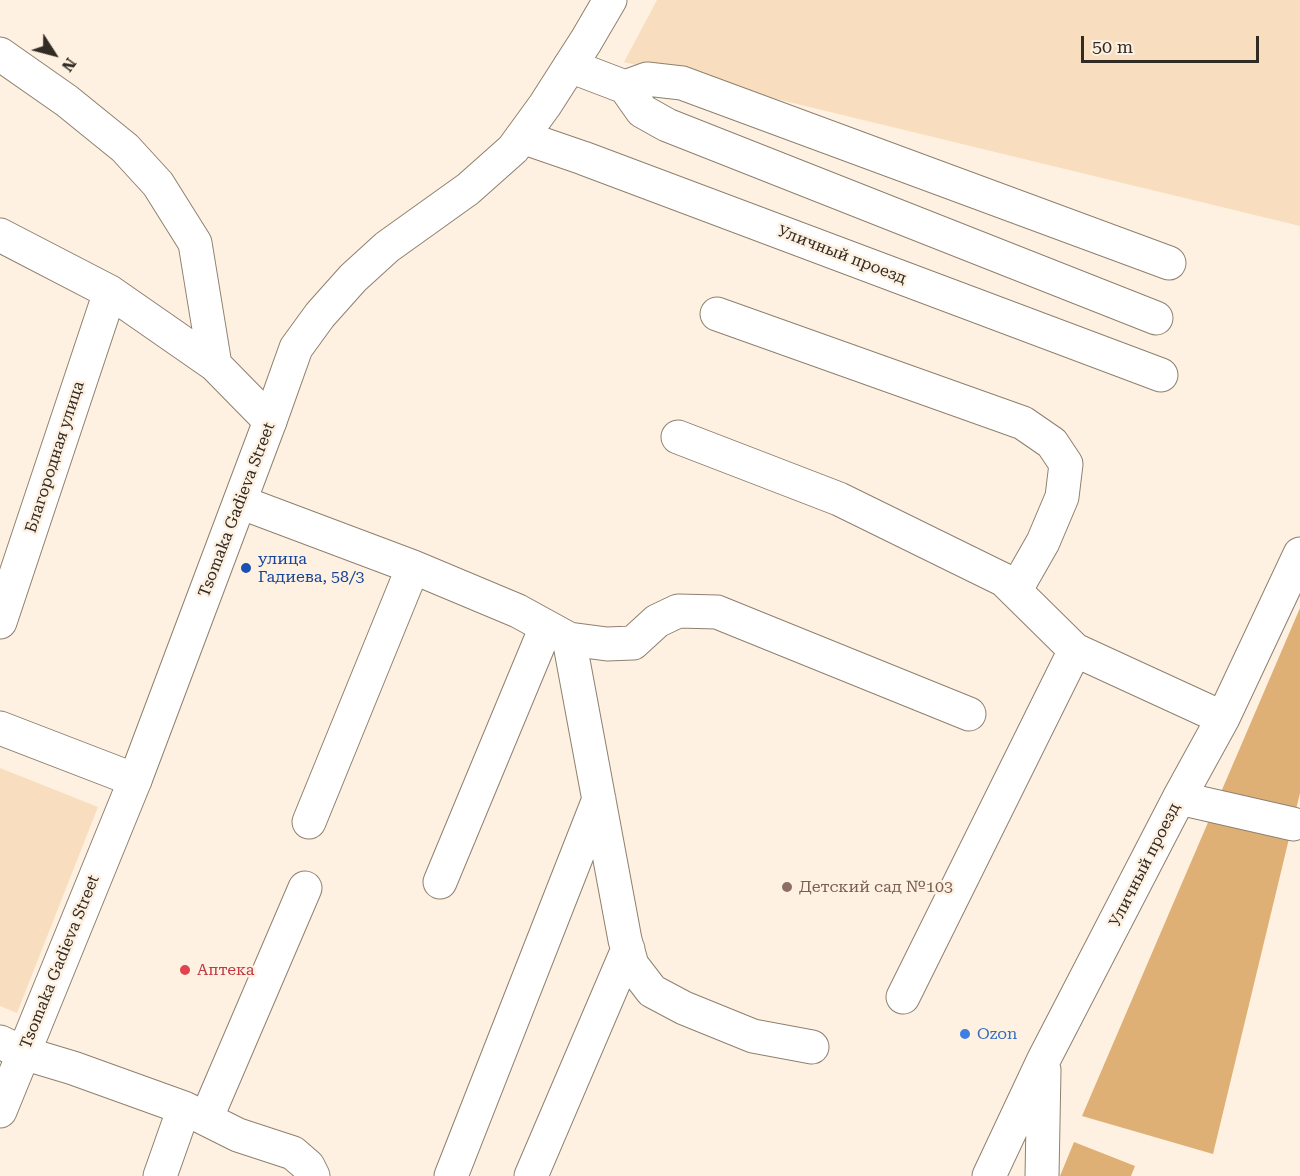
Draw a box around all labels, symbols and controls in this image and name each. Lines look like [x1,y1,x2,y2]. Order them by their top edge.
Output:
north arrow [24,24,84,84]
scale bar [1084,24,1262,62]
text: 50 m [1092,36,1133,57]
text: N [58,54,80,75]
street label: Уличный проезд [775,222,909,288]
street label: Благородная улица [21,379,89,535]
street label: Tsomaka Gadieva Street [195,420,279,600]
place label: улица Гадиева, 58/3 [258,549,365,587]
marker: улица Гадиева, 58/3 [239,561,253,575]
street label: Уличный проезд [1105,800,1185,930]
street label: Tsomaka Gadieva Street [16,872,104,1052]
place label: Детский сад №103 [799,877,953,897]
marker: Детский сад №103 [780,880,794,894]
place label: Аптека [197,960,254,980]
marker: Аптека [178,963,192,977]
place label: Ozon [977,1024,1017,1044]
marker: Ozon [958,1027,972,1041]

